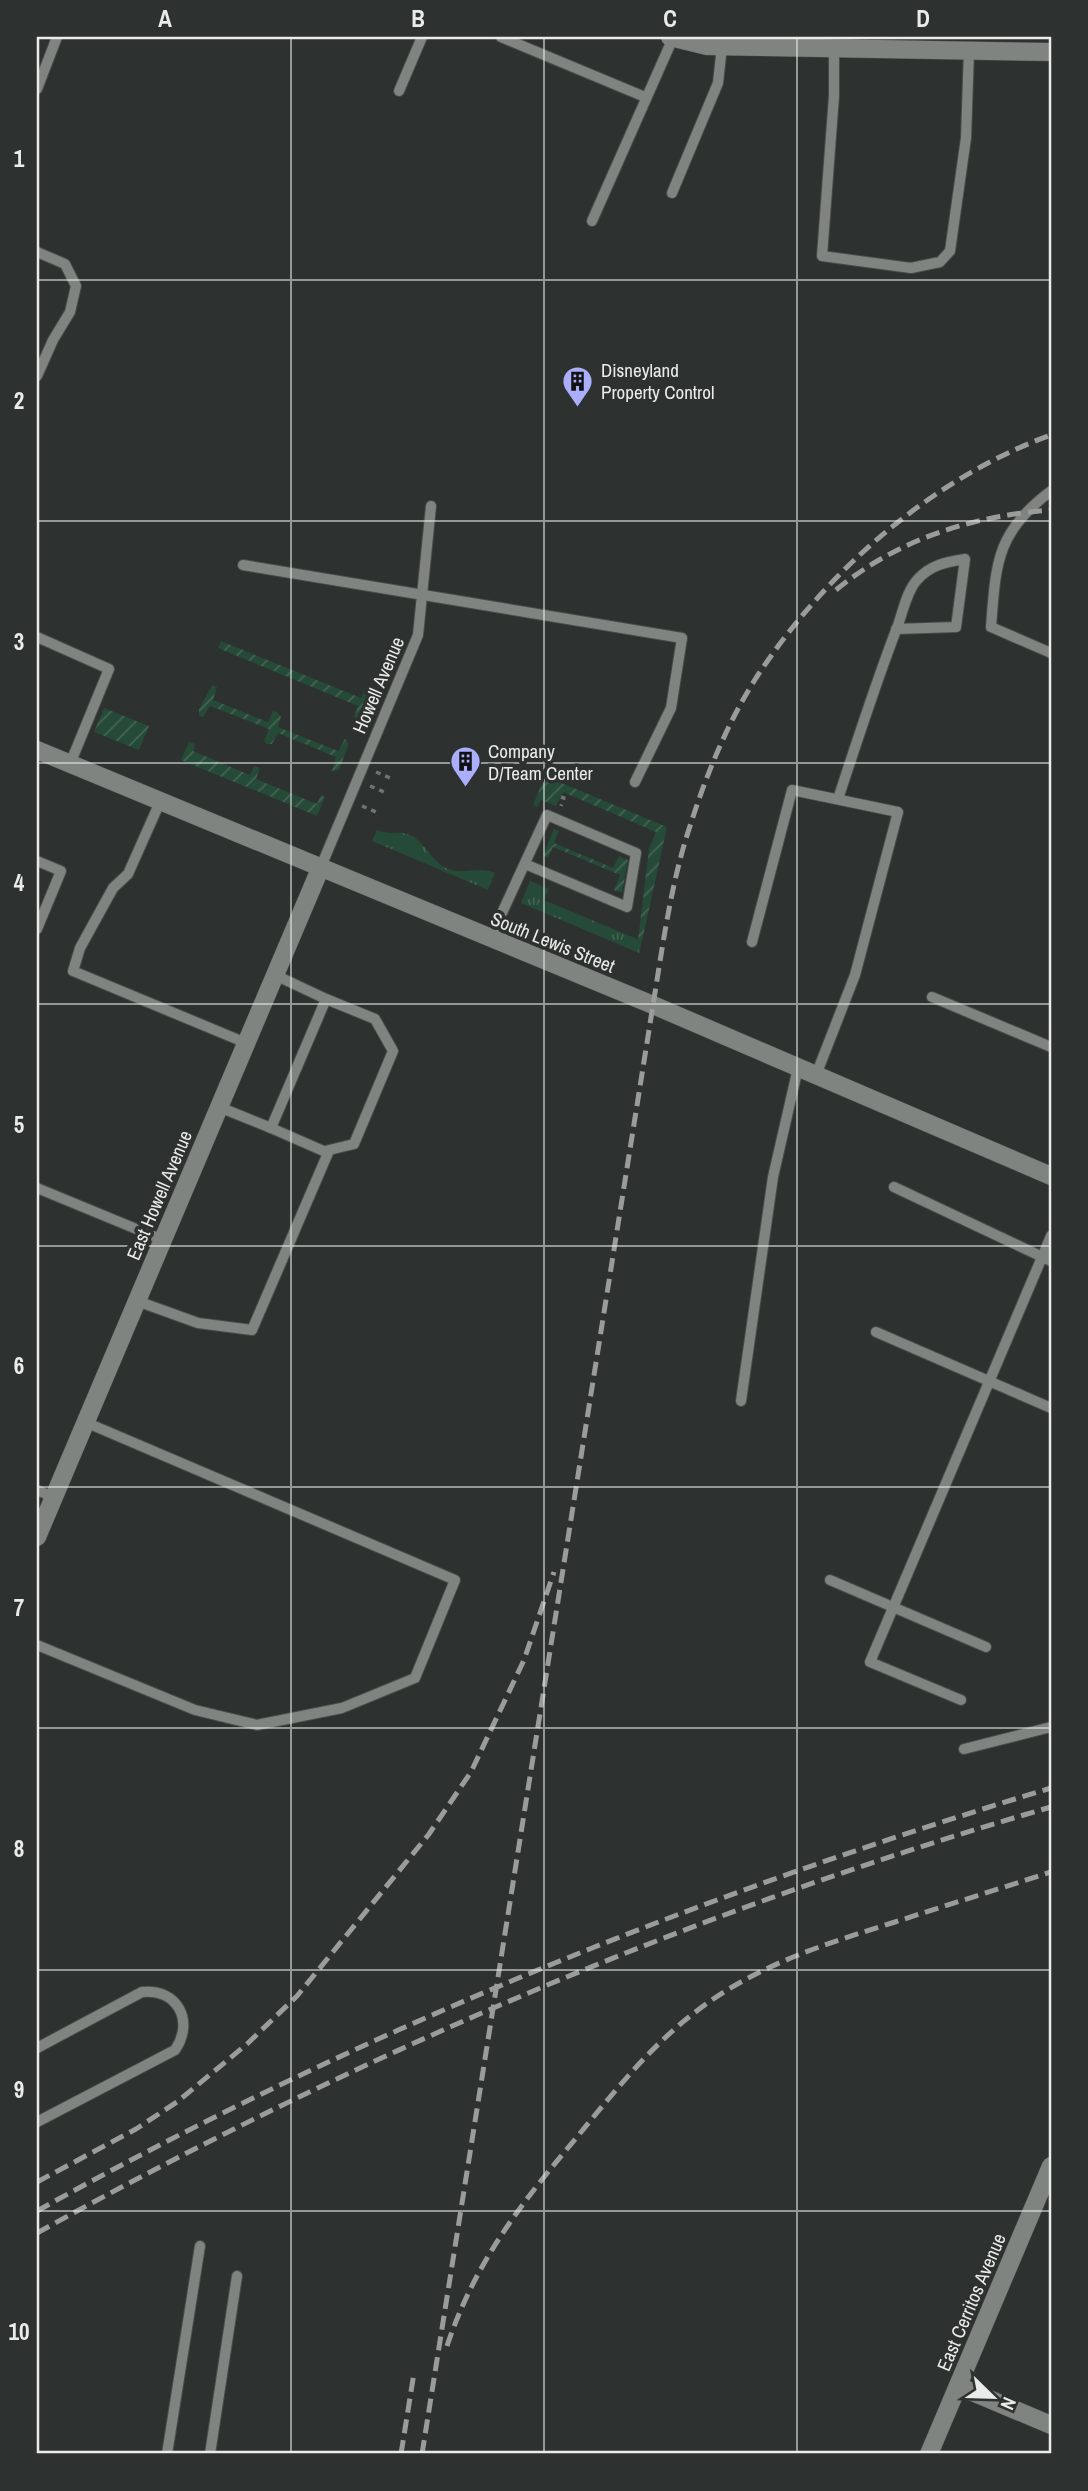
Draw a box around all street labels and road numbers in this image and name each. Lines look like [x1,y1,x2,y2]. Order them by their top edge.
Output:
street label: Howell Avenue [346,633,410,737]
street label: South Lewis Street [487,905,620,979]
street label: East Howell Avenue [120,1126,198,1264]
street label: East Cerritos Avenue [930,2229,1012,2375]

